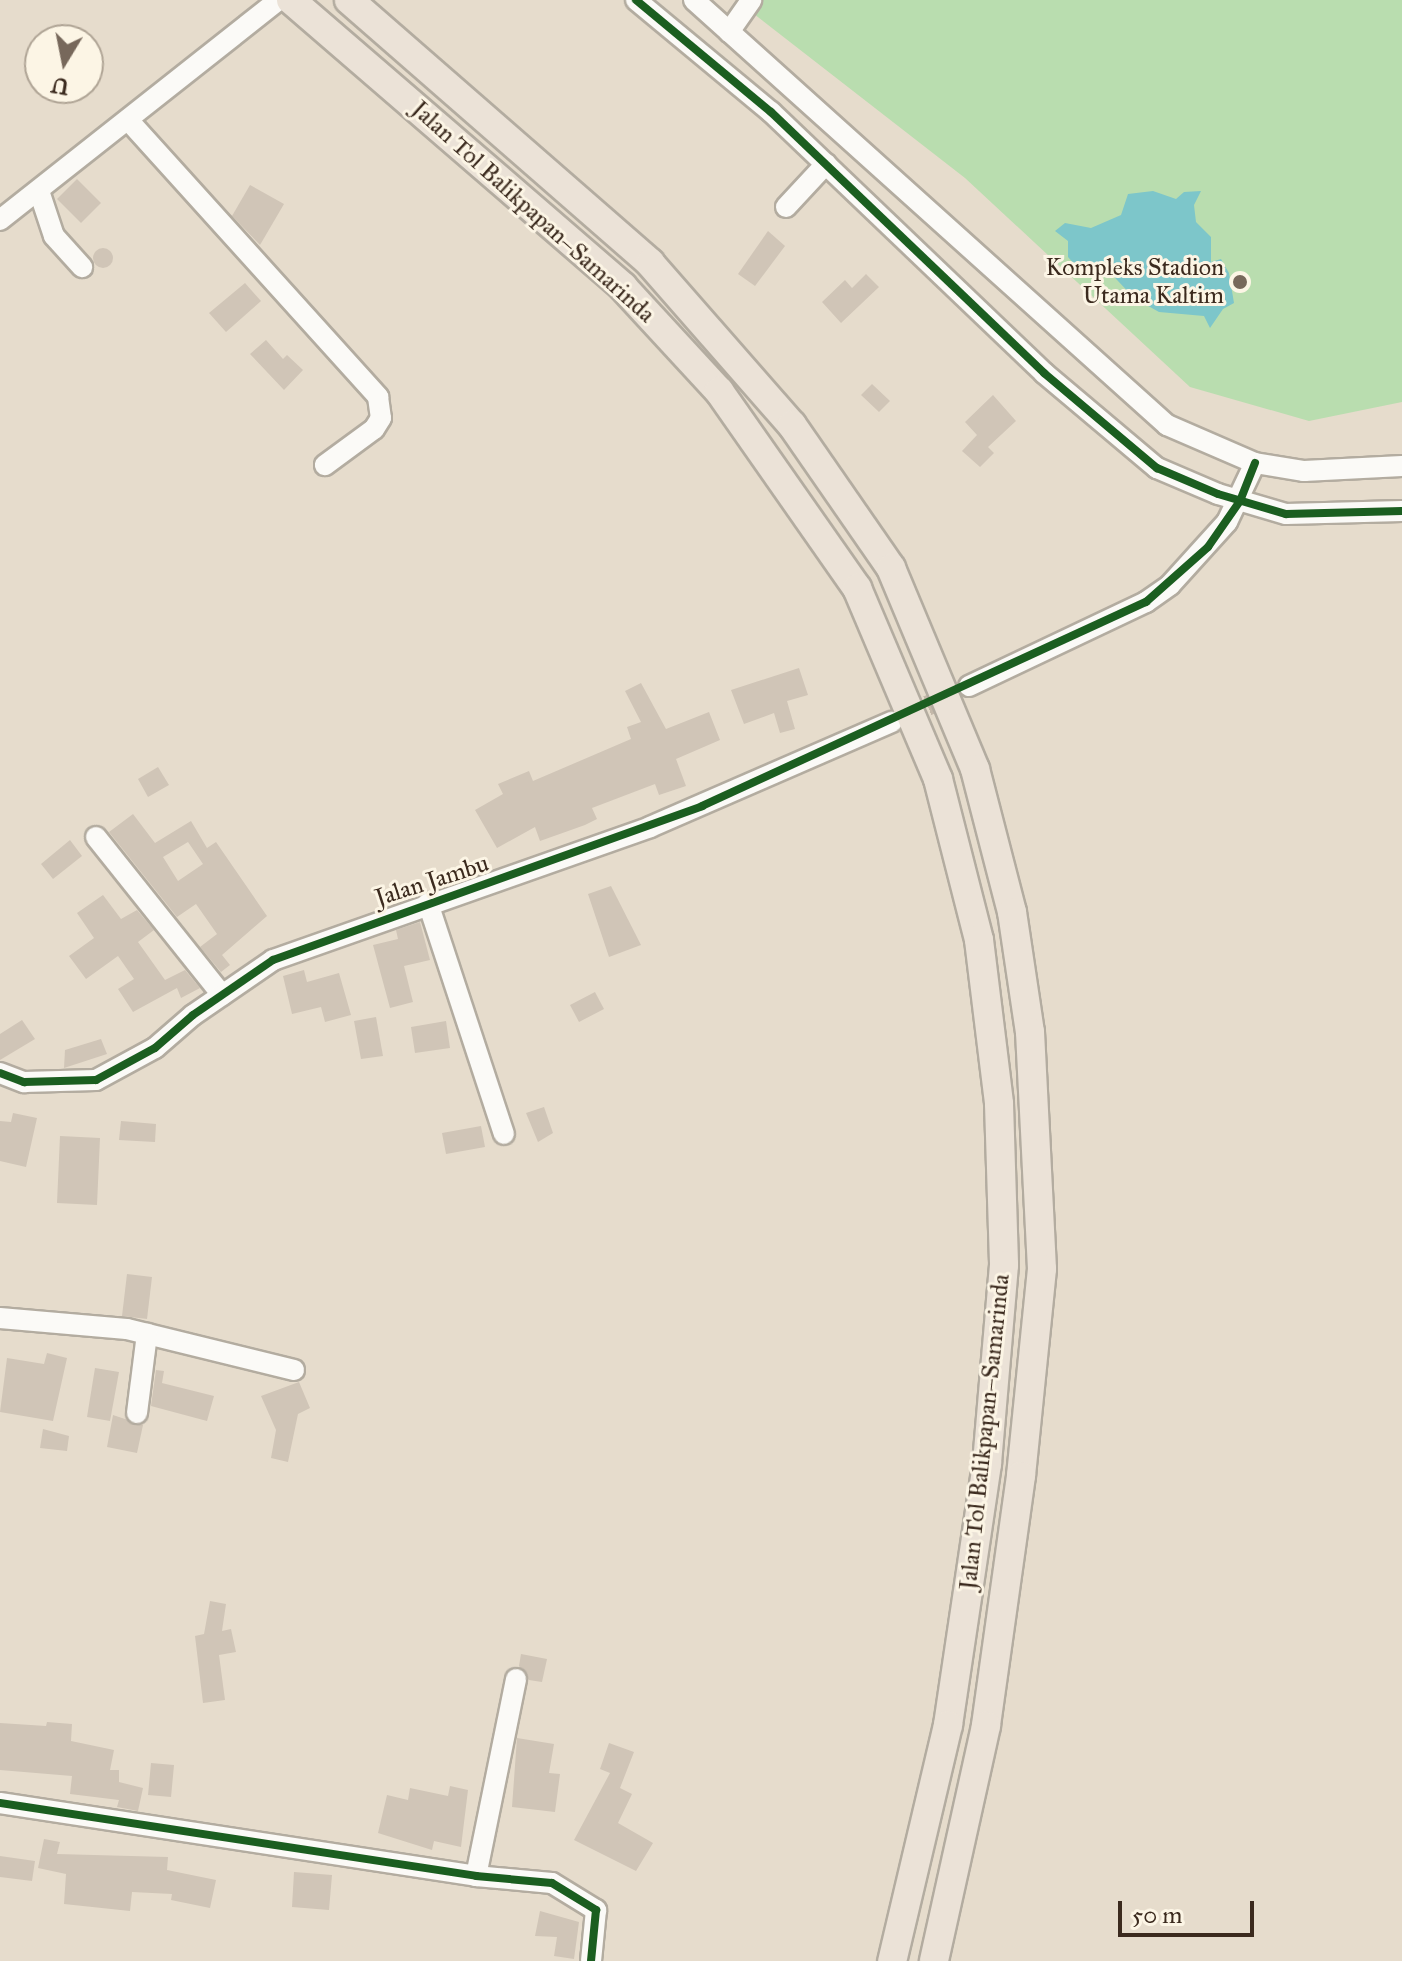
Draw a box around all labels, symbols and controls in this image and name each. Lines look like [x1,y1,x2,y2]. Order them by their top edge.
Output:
north arrow [24,24,104,104]
text: U [49,71,71,101]
street label: Jalan Tol Balikpapan–Samarinda [405,95,661,329]
place label: Kompleks Stadion Utama Kaltim [1045,254,1224,310]
marker: Kompleks Stadion Utama Kaltim [1231,273,1249,291]
street label: Jalan Jambu [372,849,492,913]
street label: Jalan Tol Balikpapan–Samarinda [954,1273,1016,1591]
scale bar [1122,1885,1258,1935]
text: 50 m [1132,1900,1182,1930]

